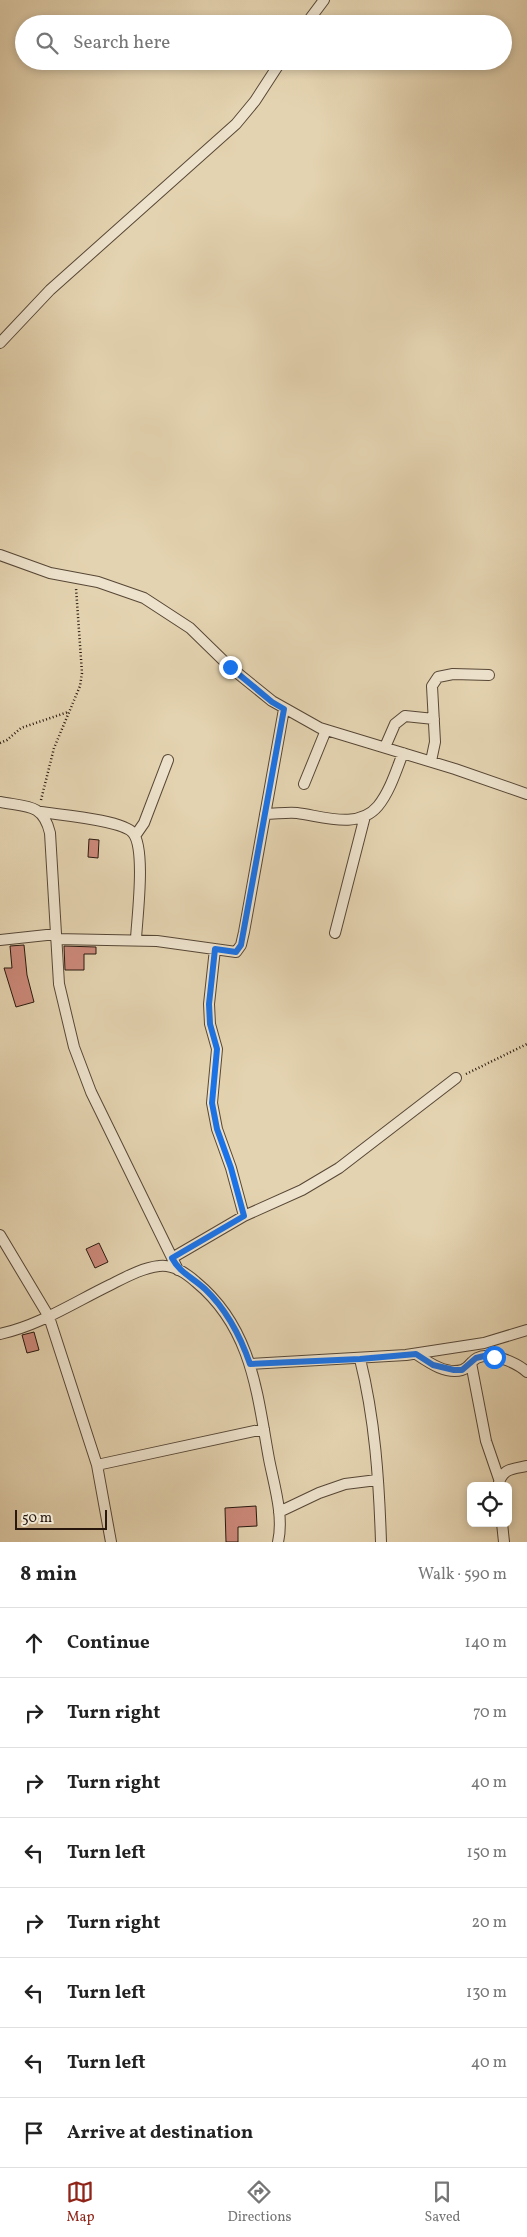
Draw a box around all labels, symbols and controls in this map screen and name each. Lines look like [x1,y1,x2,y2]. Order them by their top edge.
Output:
search box [15,15,512,70]
icon: search [33,29,61,57]
text: Search here [73,30,170,56]
route end [219,656,242,679]
route start [483,1346,506,1369]
map controls [467,1482,512,1527]
button: locate [467,1482,512,1527]
scale bar [15,1507,108,1530]
text: 50 m [22,1509,52,1528]
text: 8 min [20,1560,77,1589]
text: Walk · 590 m [418,1564,507,1586]
icon: ahead [20,1629,48,1657]
text: Continue [67,1630,150,1656]
text: 140 m [465,1632,507,1654]
icon: right [20,1699,48,1727]
text: Turn right [67,1700,160,1726]
text: 70 m [473,1702,507,1724]
icon: right [20,1769,48,1797]
text: Turn right [67,1770,160,1796]
text: 40 m [471,1772,507,1794]
icon: left [20,1839,48,1867]
text: Turn left [67,1840,146,1866]
text: 150 m [466,1842,507,1864]
icon: right [20,1909,48,1937]
text: Turn right [67,1910,160,1936]
text: 20 m [472,1912,507,1934]
icon: left [20,1979,48,2007]
text: Turn left [67,1980,146,2006]
text: 130 m [466,1982,507,2004]
icon: left [20,2049,48,2077]
text: Turn left [67,2050,146,2076]
text: 40 m [471,2052,507,2074]
icon: arrive [20,2119,48,2147]
text: Arrive at destination [67,2120,253,2146]
tab: Map [66,2178,94,2227]
tab: Directions [227,2178,292,2227]
tab: Saved [424,2178,461,2227]

